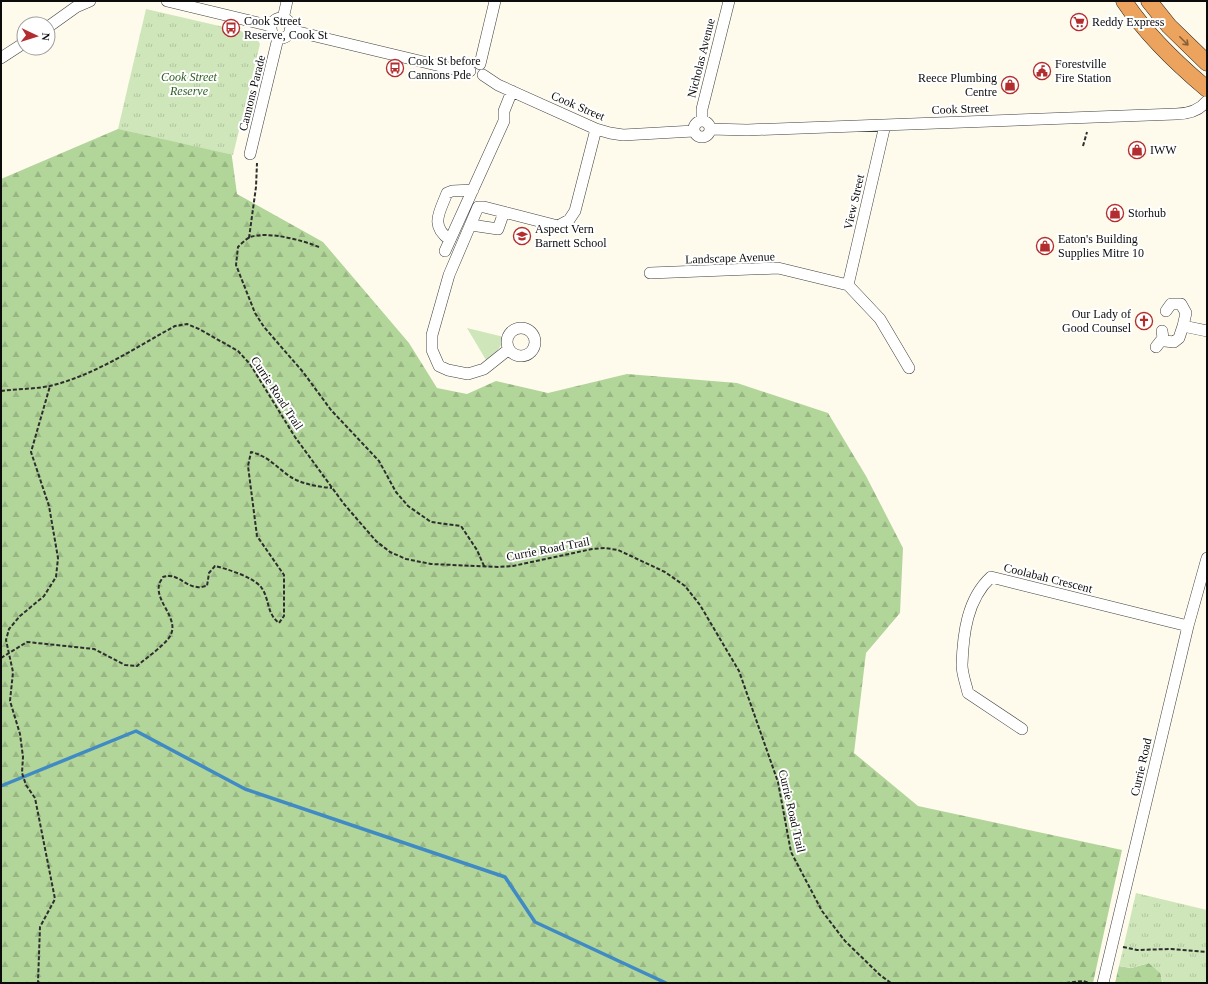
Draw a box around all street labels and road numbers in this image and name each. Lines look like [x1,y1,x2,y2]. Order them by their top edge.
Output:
street label: Nicholas Avenue [684,17,718,99]
street label: Cannons Parade [236,54,268,132]
street label: Cook Street [549,88,608,124]
street label: Cook Street [931,101,989,117]
street label: View Street [841,172,867,231]
street label: Landscape Avenue [685,249,775,267]
street label: Currie Road Trail [248,354,306,433]
street label: Currie Road Trail [505,534,592,564]
street label: Coolabah Crescent [1002,560,1094,596]
street label: Currie Road [1128,737,1154,797]
street label: Currie Road Trail [776,768,808,854]

